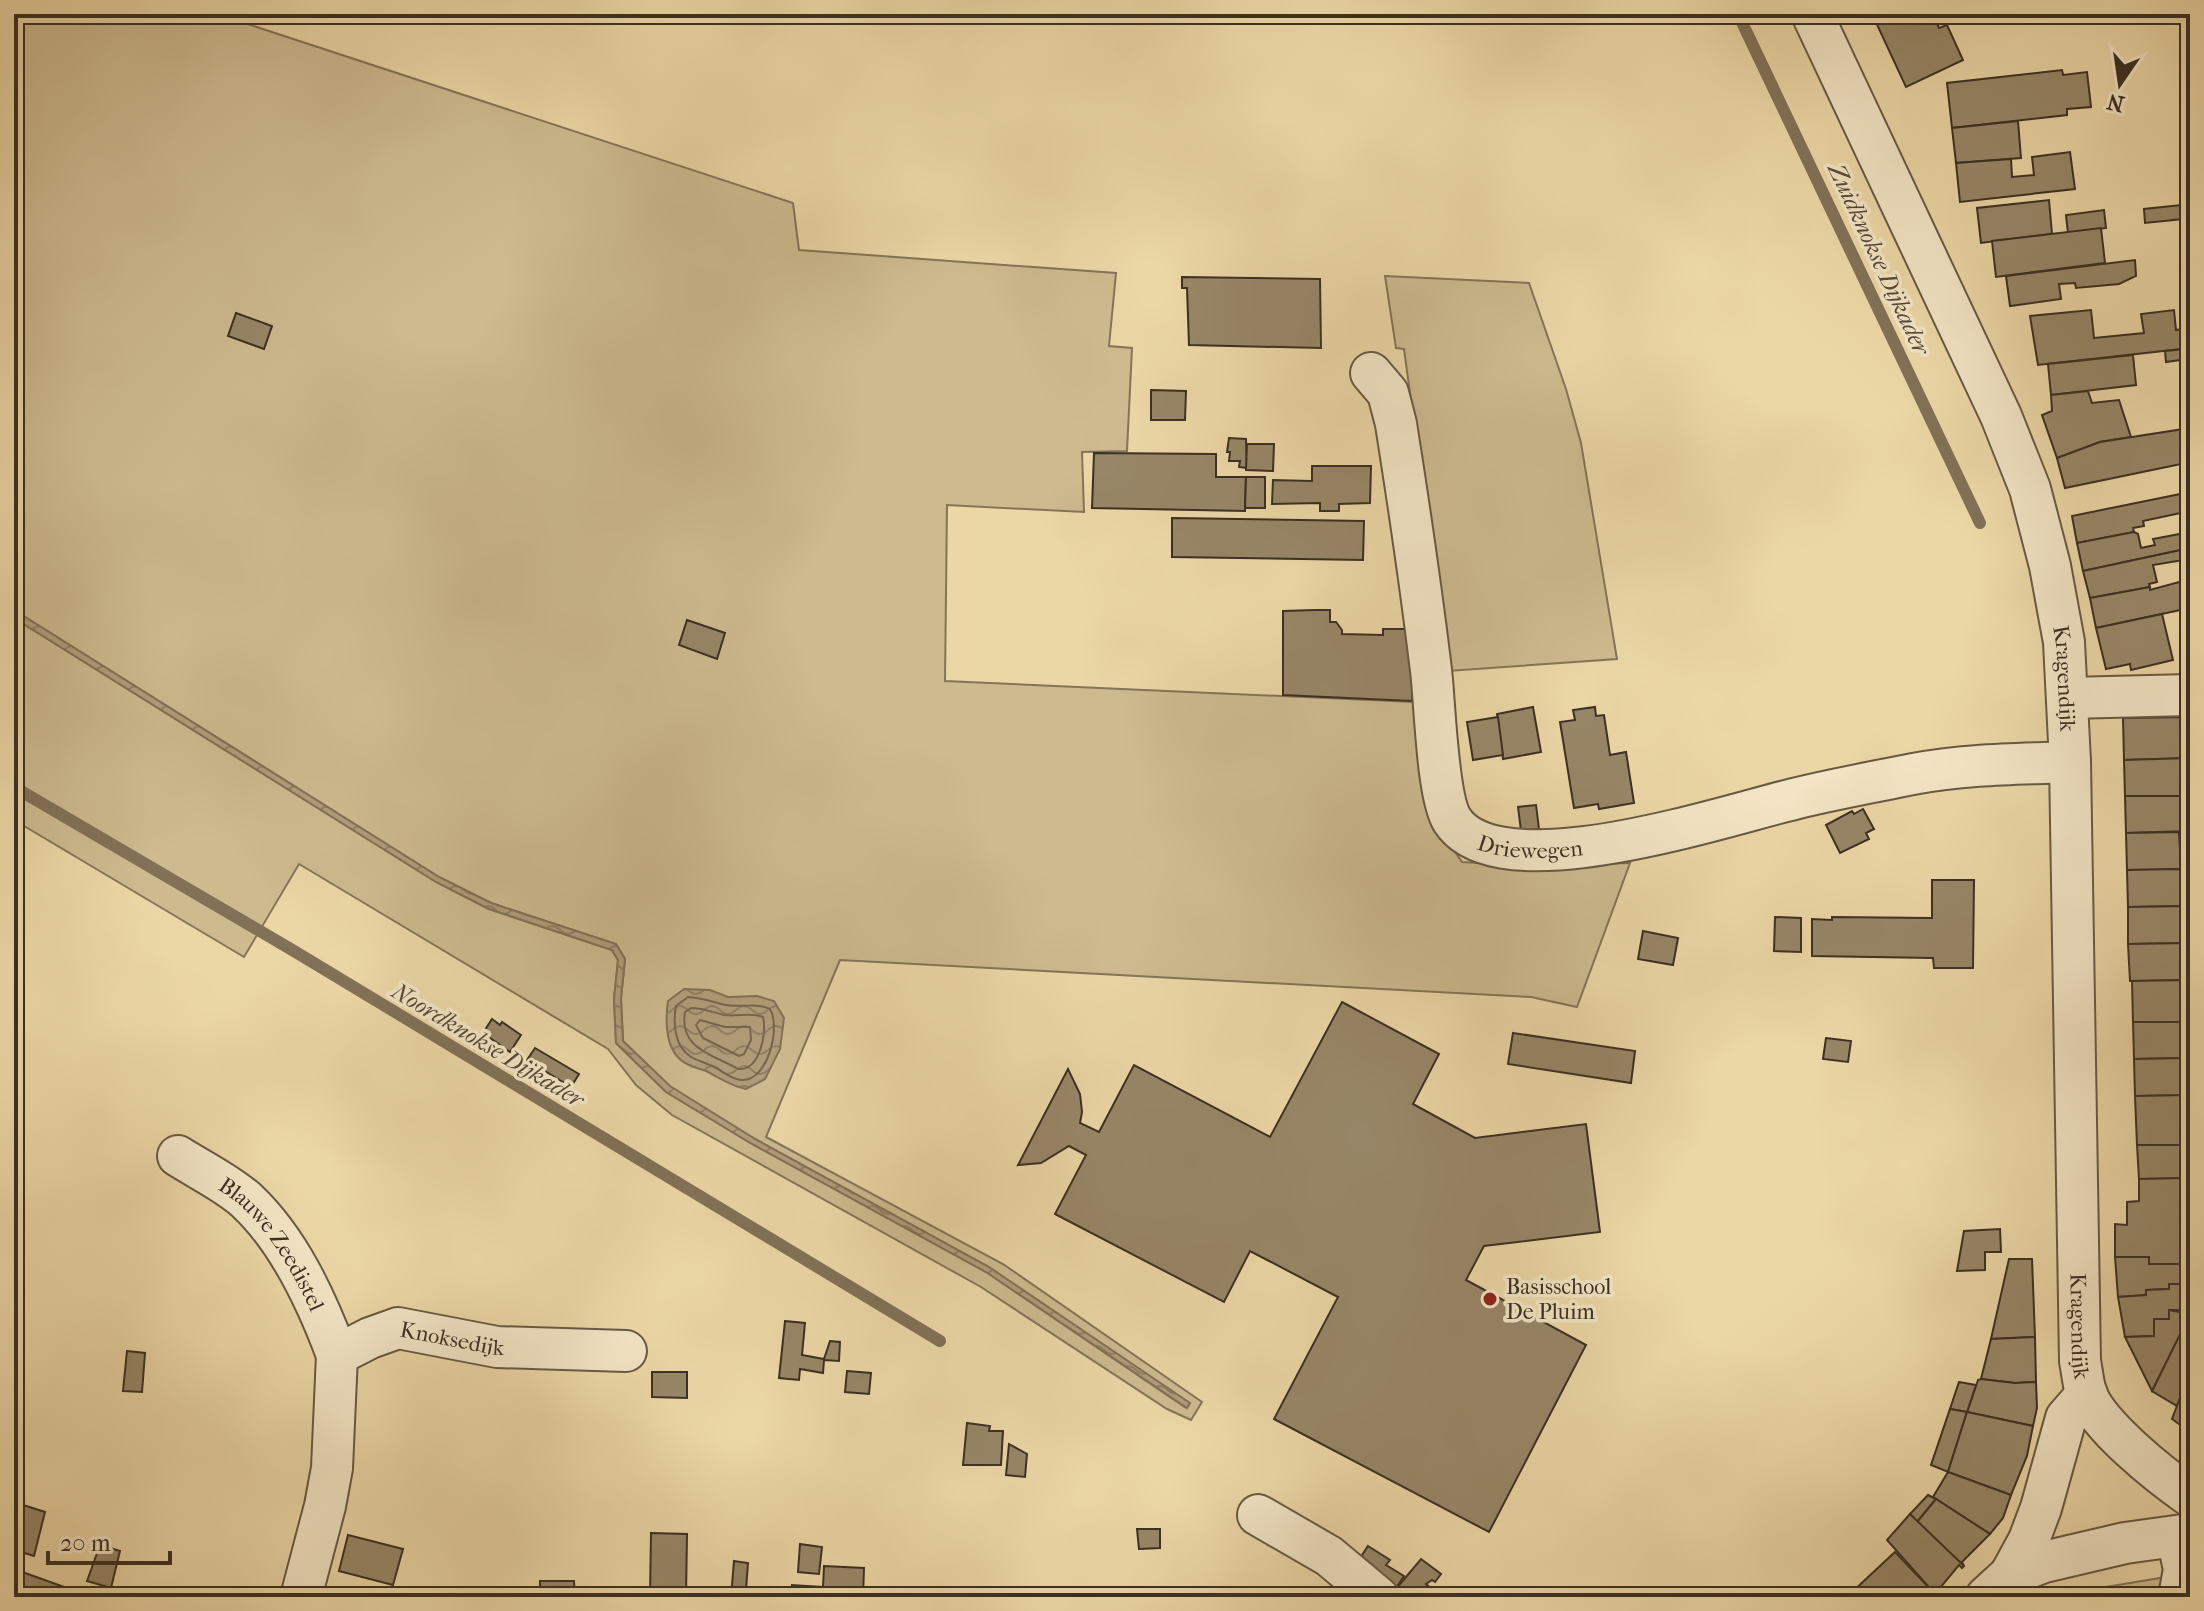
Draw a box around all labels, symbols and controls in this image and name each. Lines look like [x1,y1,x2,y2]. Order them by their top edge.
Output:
north arrow [2080,44,2160,124]
text: N [2104,88,2127,117]
water label: Zuidknokse Dijkader [1822,157,1937,361]
street label: Kragendijk [2047,623,2080,733]
street label: Driewegen [1474,830,1584,864]
water label: Noordknokse Dijkader [386,976,591,1115]
street label: Blauwe Zeedistel [214,1172,329,1315]
street label: Kragendijk [2065,1273,2095,1382]
place label: Basisschool De Pluim [1506,1274,1611,1325]
marker: Basisschool De Pluim [1481,1290,1499,1308]
street label: Knoksedijk [398,1317,505,1361]
scale bar [48,1515,170,1565]
text: 20 m [60,1529,111,1557]

